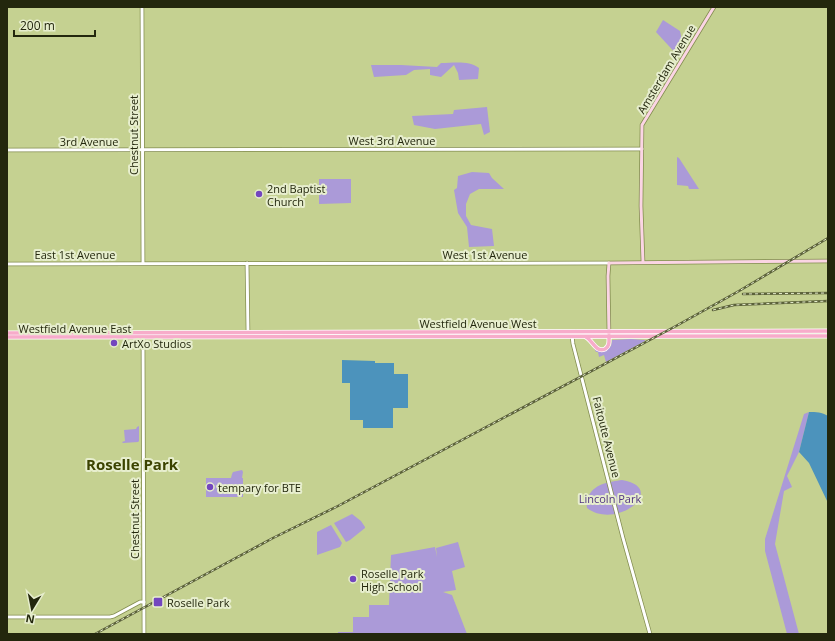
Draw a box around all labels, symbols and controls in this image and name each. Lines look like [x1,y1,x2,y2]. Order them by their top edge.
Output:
scale bar [14,12,95,38]
text: 200 m [20,17,55,34]
street label: Amsterdam Avenue [634,22,698,116]
street label: Chestnut Street [126,95,141,175]
street label: West 3rd Avenue [348,133,436,148]
street label: 3rd Avenue [60,134,118,149]
place label: 2nd Baptist Church [267,181,326,209]
marker: 2nd Baptist Church [254,189,264,199]
street label: East 1st Avenue [35,247,115,262]
street label: West 1st Avenue [443,247,527,262]
street label: Westfield Avenue West [419,316,537,331]
street label: Westfield Avenue East [18,321,132,336]
place label: ArtXo Studios [122,336,191,351]
marker: ArtXo Studios [109,338,119,348]
street label: Faitoute Avenue [590,395,624,479]
district label: Roselle Park [86,454,179,474]
street label: Chestnut Street [127,479,142,559]
place label: tempary for BTE [218,480,301,495]
marker: tempary for BTE [205,482,215,492]
park label: Lincoln Park [579,491,641,506]
place label: Roselle Park High School [361,566,424,594]
marker: Roselle Park High School [348,574,358,584]
north arrow [12,589,52,629]
place label: Roselle Park [167,595,230,610]
marker: Roselle Park [152,596,164,608]
text: N [24,611,36,628]

